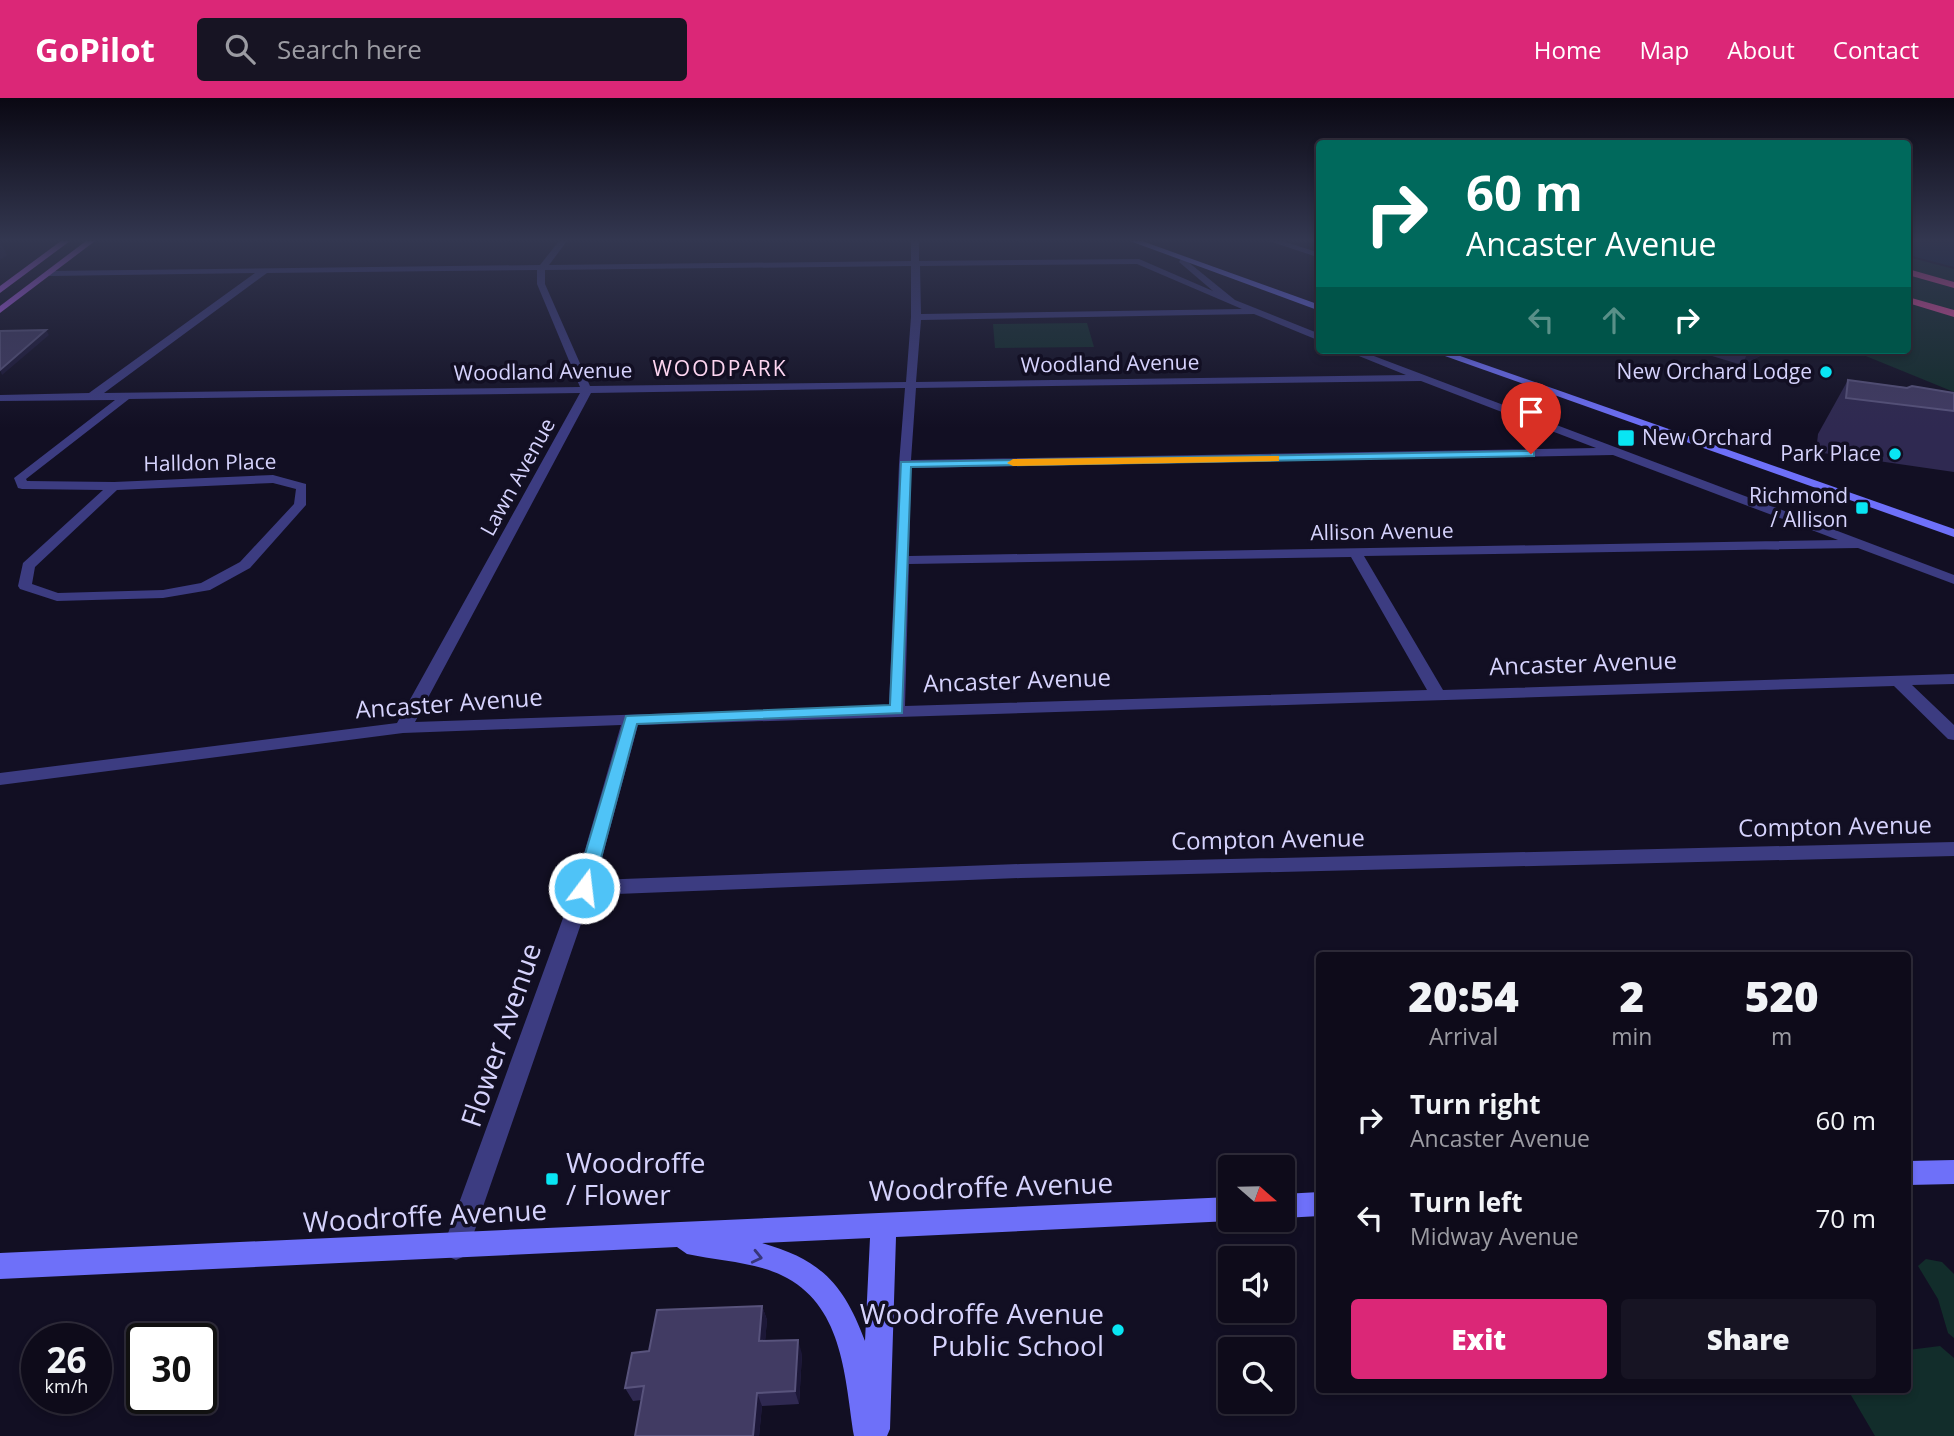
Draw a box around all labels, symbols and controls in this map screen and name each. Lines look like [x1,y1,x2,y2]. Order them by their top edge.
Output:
search box [197,18,687,81]
text: GoPilot [35,27,155,72]
icon: search [221,30,259,68]
text: Search here [277,31,422,67]
text: Home [1534,33,1602,66]
text: Map [1640,33,1689,66]
text: About [1727,33,1795,66]
text: Contact [1833,33,1919,66]
text: 60 m [1466,159,1583,225]
icon: right [1351,168,1442,259]
text: Ancaster Avenue [1466,222,1716,265]
icon: left [1522,301,1560,339]
icon: ahead [1595,301,1633,339]
icon: right [1668,301,1706,339]
street label: Woodland Avenue [1020,347,1200,379]
district label: WOODPARK [652,354,788,382]
street label: Woodland Avenue [453,355,633,387]
place label: New Orchard Lodge [1617,357,1812,385]
marker: New Orchard Lodge [1818,364,1834,380]
pin [1501,382,1561,454]
icon: arrive [1512,393,1550,431]
street label: Lawn Avenue [473,413,561,540]
place label: New Orchard [1642,423,1772,451]
marker: New Orchard [1616,428,1636,448]
place label: Park Place [1780,439,1881,467]
marker: Park Place [1887,446,1903,462]
street label: Halldon Place [143,447,277,477]
place label: Richmond / Allison [1749,481,1848,533]
marker: Richmond / Allison [1854,500,1870,516]
street label: Allison Avenue [1310,516,1454,546]
street label: Ancaster Avenue [1489,643,1677,682]
street label: Ancaster Avenue [923,660,1111,699]
street label: Ancaster Avenue [354,679,544,726]
street label: Compton Avenue [1738,807,1932,844]
street label: Compton Avenue [1171,820,1365,857]
position arrow [547,851,621,925]
street label: Flower Avenue [451,938,549,1132]
text: 20:54 [1408,967,1519,1024]
text: 2 [1620,967,1644,1024]
text: 520 [1745,967,1819,1024]
text: Arrival [1429,1020,1498,1052]
text: min [1611,1020,1652,1052]
text: m [1771,1020,1792,1052]
text: Turn right [1410,1086,1541,1122]
icon: right [1351,1101,1389,1139]
text: 60 m [1815,1102,1876,1138]
text: Ancaster Avenue [1410,1122,1590,1154]
place label: Woodroffe / Flower [566,1143,706,1213]
north arrow [1218,1155,1295,1232]
map controls [1218,1155,1295,1414]
street label: Woodroffe Avenue [868,1163,1114,1209]
marker: Woodroffe / Flower [544,1171,560,1187]
text: Turn left [1410,1184,1522,1220]
street label: Woodroffe Avenue [302,1190,548,1240]
icon: left [1351,1199,1389,1237]
text: 70 m [1815,1200,1876,1236]
text: Midway Avenue [1410,1220,1579,1252]
button: sound [1218,1246,1295,1323]
one-way arrow [751,1249,763,1264]
place label: Woodroffe Avenue Public School [860,1294,1104,1364]
button: Exit [1351,1299,1607,1379]
button: Share [1621,1299,1876,1379]
marker: Woodroffe Avenue Public School [1110,1322,1126,1338]
speed limit sign: 30 [126,1323,217,1414]
text: 26 [46,1336,87,1383]
button: search [1218,1337,1295,1414]
text: km/h [45,1374,88,1398]

